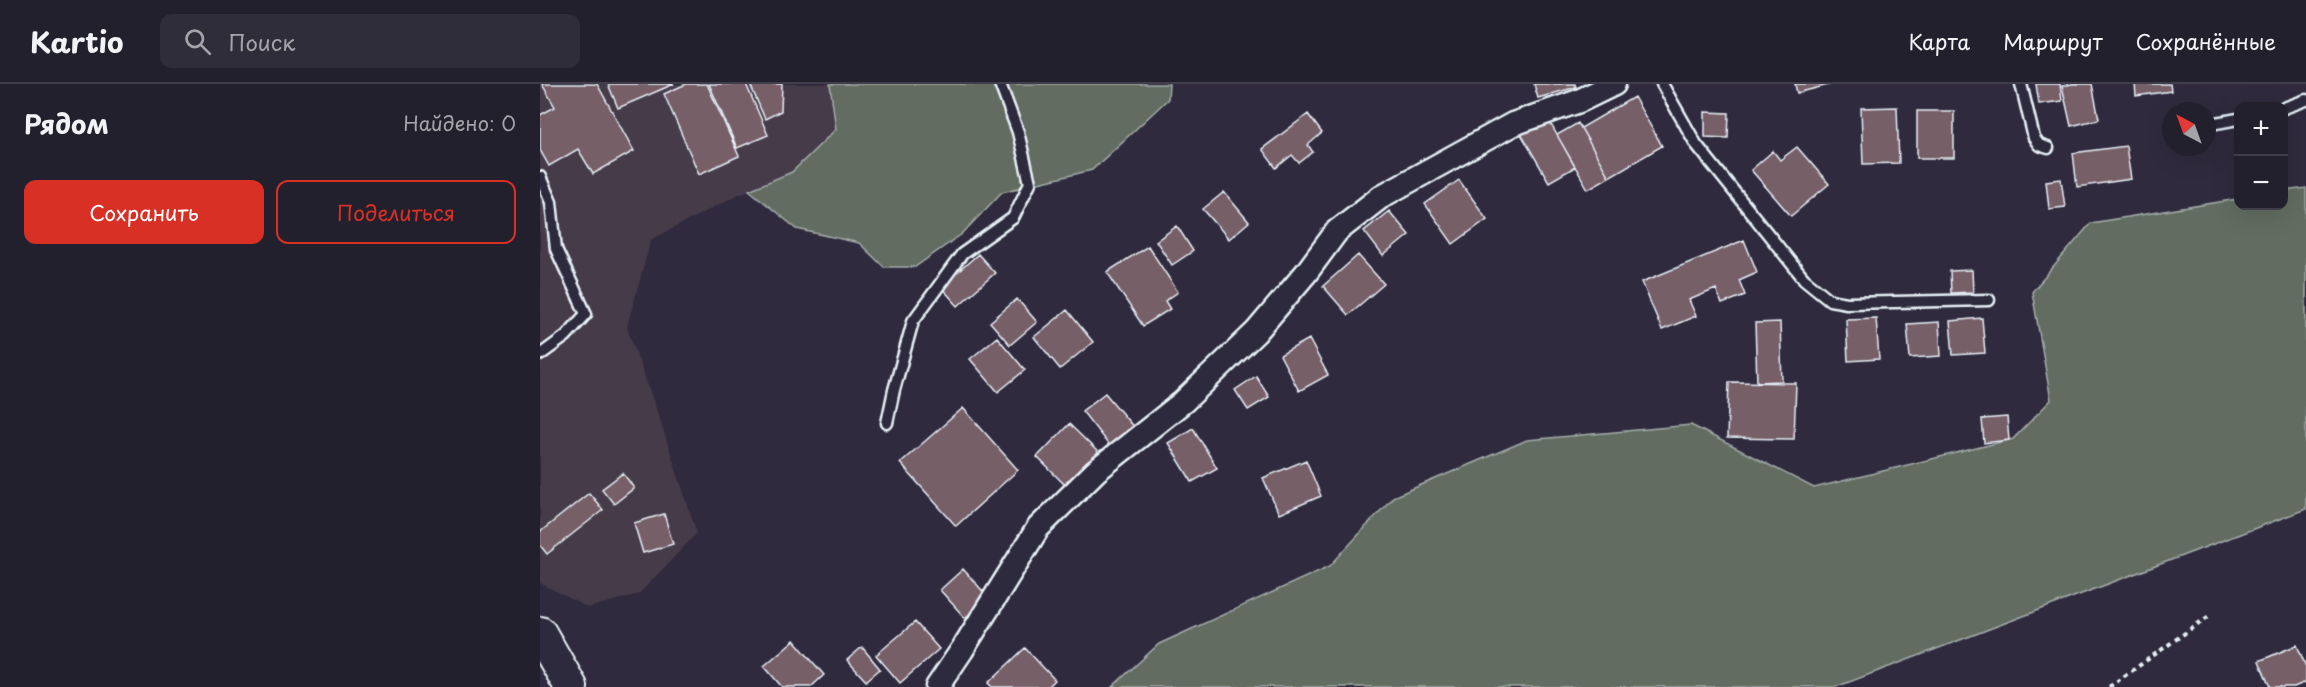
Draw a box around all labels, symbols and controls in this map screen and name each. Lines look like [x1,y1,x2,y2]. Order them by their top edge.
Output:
search box [160,14,580,68]
text: Kartio [30,20,124,63]
icon: search [181,25,214,58]
text: Поиск [229,25,295,58]
text: Карта [1909,25,1970,57]
text: Маршрут [2003,25,2103,57]
text: Сохранённые [2136,25,2276,57]
north arrow [2162,102,2216,156]
map controls [2234,102,2288,210]
button: + [2234,102,2288,156]
text: Рядом [24,104,109,143]
text: Найдено: 0 [403,108,516,138]
button: − [2234,156,2288,210]
button: Сохранить [24,180,264,244]
button: Поделиться [276,180,516,244]

